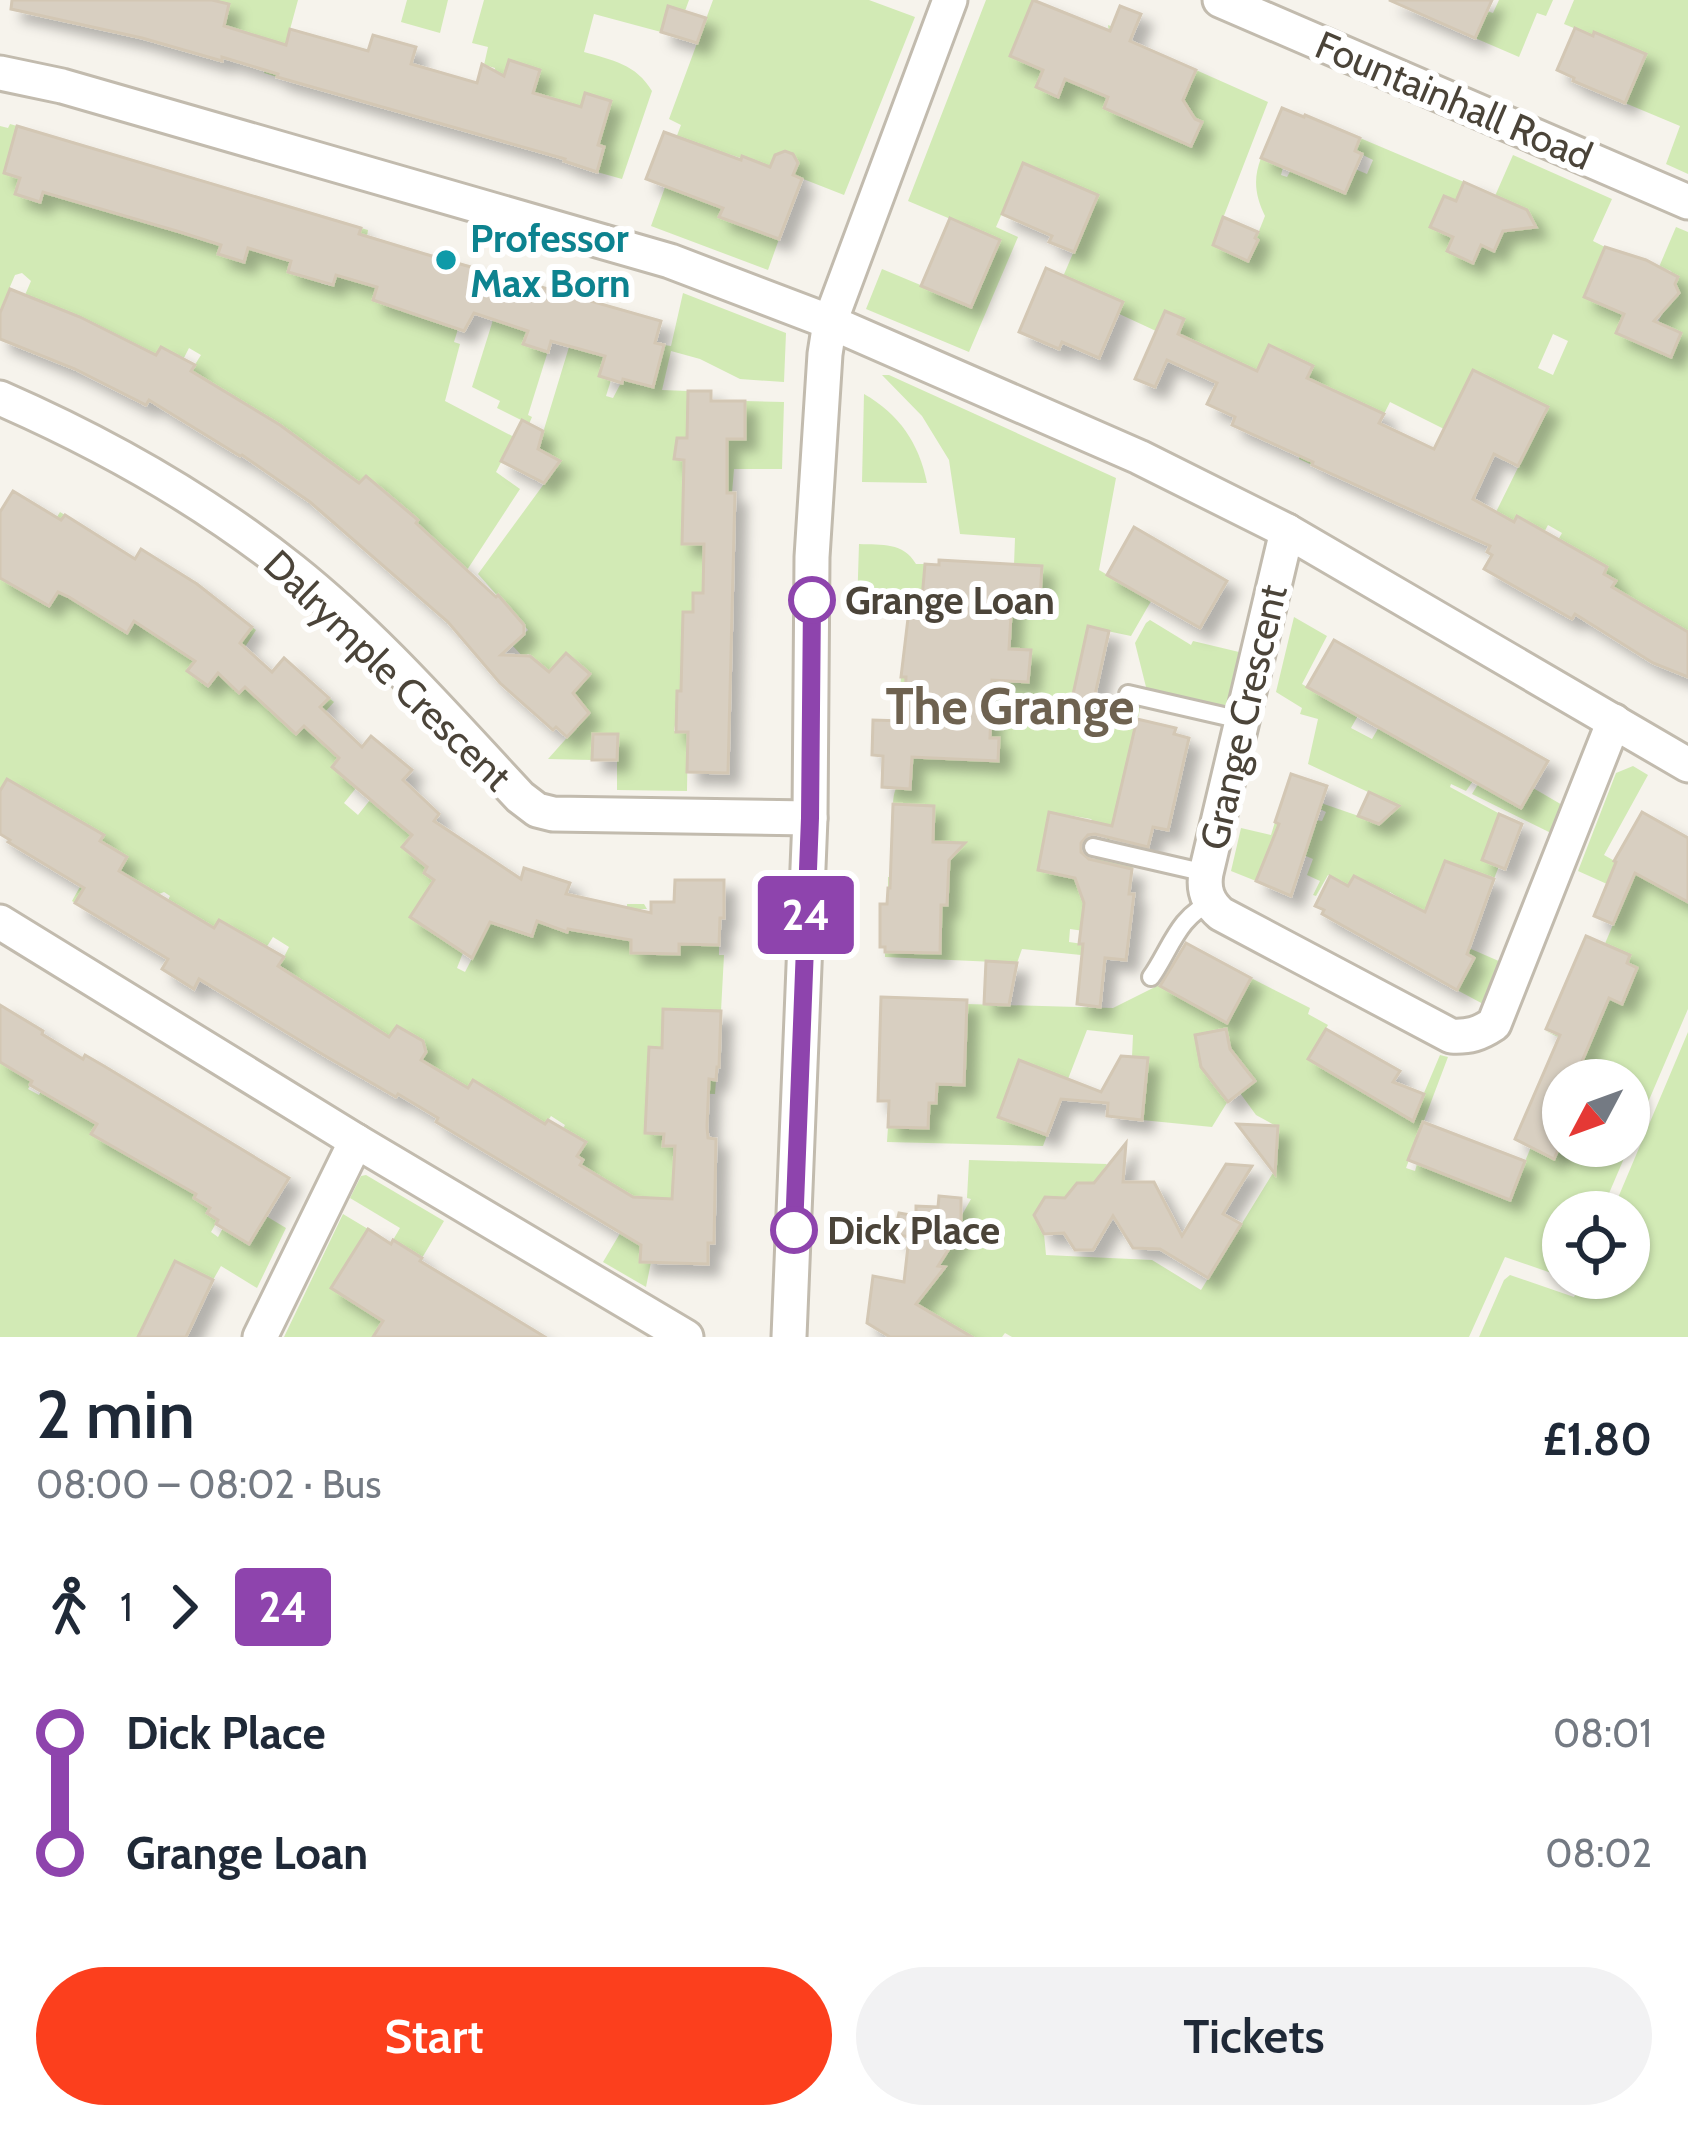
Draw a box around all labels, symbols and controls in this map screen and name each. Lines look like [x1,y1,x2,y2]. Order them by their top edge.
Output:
street label: Fountainhall Road [1309,20,1599,180]
place label: Professor Max Born [470,214,631,307]
marker: Professor Max Born [433,247,459,273]
street label: Dalrymple Crescent [254,540,522,800]
place label: Grange Loan [845,576,1055,624]
marker: Grange Loan [790,578,834,622]
street label: Grange Crescent [1189,580,1297,854]
district label: The Grange [885,675,1135,737]
line badge: 24 [752,876,860,954]
text: 24 [782,889,830,941]
north arrow [1542,1059,1650,1167]
map controls [1542,1059,1650,1299]
button: locate [1542,1191,1650,1299]
place label: Dick Place [827,1206,1000,1254]
marker: Dick Place [772,1208,816,1252]
text: 2 min [36,1374,195,1455]
text: £1.80 [1543,1412,1652,1466]
text: 08:00 – 08:02 · Bus [36,1460,381,1508]
icon: walk [36,1574,102,1640]
icon: forward [151,1574,217,1640]
text: 24 [259,1581,307,1633]
text: 1 [120,1583,133,1631]
text: Dick Place [126,1706,326,1760]
text: 08:01 [1553,1709,1652,1757]
text: Grange Loan [126,1826,368,1880]
text: 08:02 [1545,1829,1652,1877]
button: Start [36,1967,832,2105]
button: Tickets [856,1967,1652,2105]

